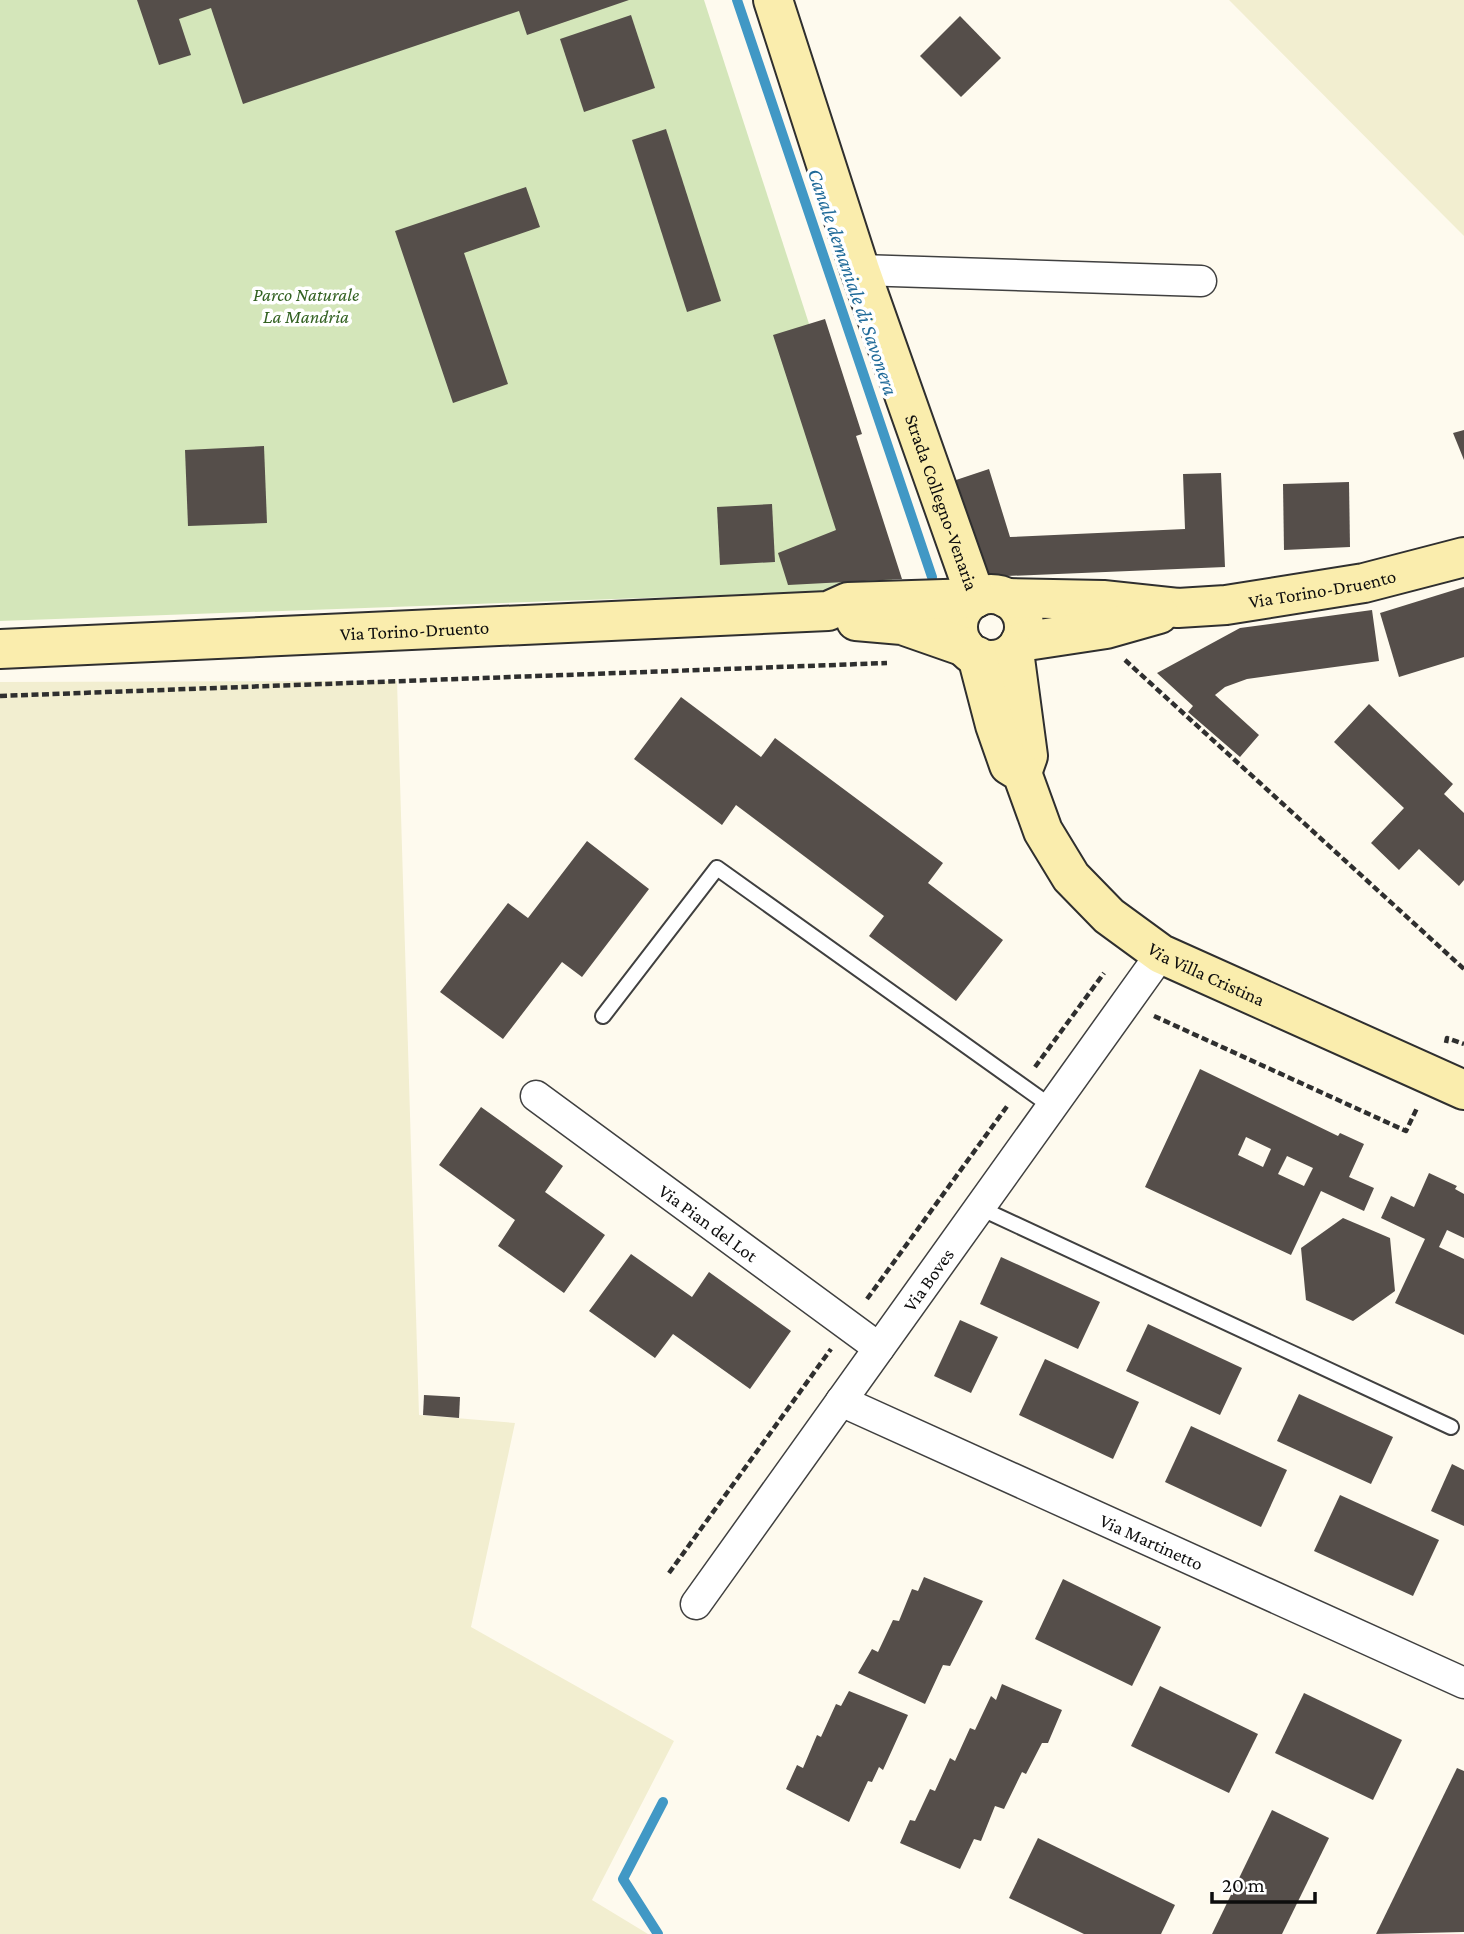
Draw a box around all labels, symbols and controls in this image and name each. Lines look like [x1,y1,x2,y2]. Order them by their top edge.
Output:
water label: Canale demaniale di Savonera [803,165,903,399]
park label: Parco Naturale La Mandria [253,284,359,327]
street label: Strada Collegno-Venaria [901,412,983,593]
street label: Via Torino-Druento [1247,565,1398,612]
street label: Via Torino-Druento [340,617,490,644]
street label: Via Villa Cristina [1144,938,1268,1010]
street label: Via Pian del Lot [655,1180,762,1267]
street label: Via Boves [899,1244,958,1315]
street label: Via Martinetto [1097,1510,1206,1575]
scale bar [1212,1860,1315,1904]
text: 20 m [1222,1873,1265,1897]

